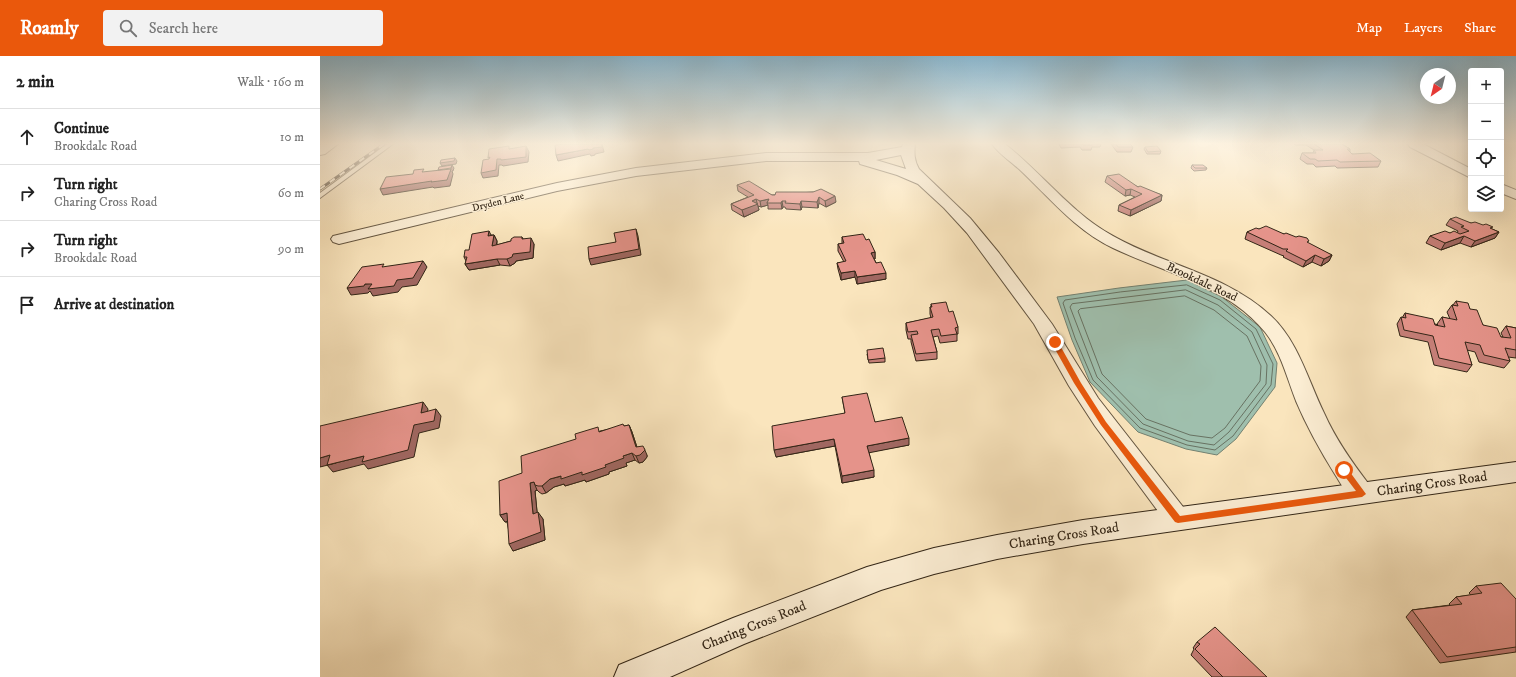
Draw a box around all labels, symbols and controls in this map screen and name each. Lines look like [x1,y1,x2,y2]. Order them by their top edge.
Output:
search box [103,10,383,46]
text: Roamly [20,17,79,40]
icon: search [117,17,139,39]
text: Search here [149,19,218,38]
text: Map [1356,19,1382,37]
text: Layers [1404,19,1442,37]
text: Share [1464,19,1496,37]
north arrow [1420,68,1456,104]
map controls [1468,68,1504,212]
button: + [1468,68,1504,104]
text: 2 min [16,71,54,93]
text: Walk · 160 m [237,74,304,90]
button: − [1468,104,1504,140]
text: Continue [54,119,109,138]
icon: ahead [16,126,38,148]
text: 10 m [280,129,304,145]
text: Brookdale Road [54,138,137,154]
button: locate [1468,140,1504,176]
text: Turn right [54,175,117,194]
button: layers [1468,176,1504,212]
icon: right [16,182,38,204]
text: 60 m [278,185,304,201]
street label: Dryden Lane [471,190,525,214]
text: Charing Cross Road [54,194,157,210]
text: Turn right [54,231,117,250]
icon: right [16,238,38,260]
text: 90 m [278,241,304,257]
text: Brookdale Road [54,250,137,266]
street label: Brookdale Road [1164,259,1240,305]
icon: arrive [16,294,38,316]
text: Arrive at destination [54,295,174,314]
route end [1046,333,1064,351]
route start [1335,461,1353,479]
street label: Charing Cross Road [1376,467,1488,501]
street label: Charing Cross Road [1008,518,1120,554]
street label: Charing Cross Road [699,597,809,655]

